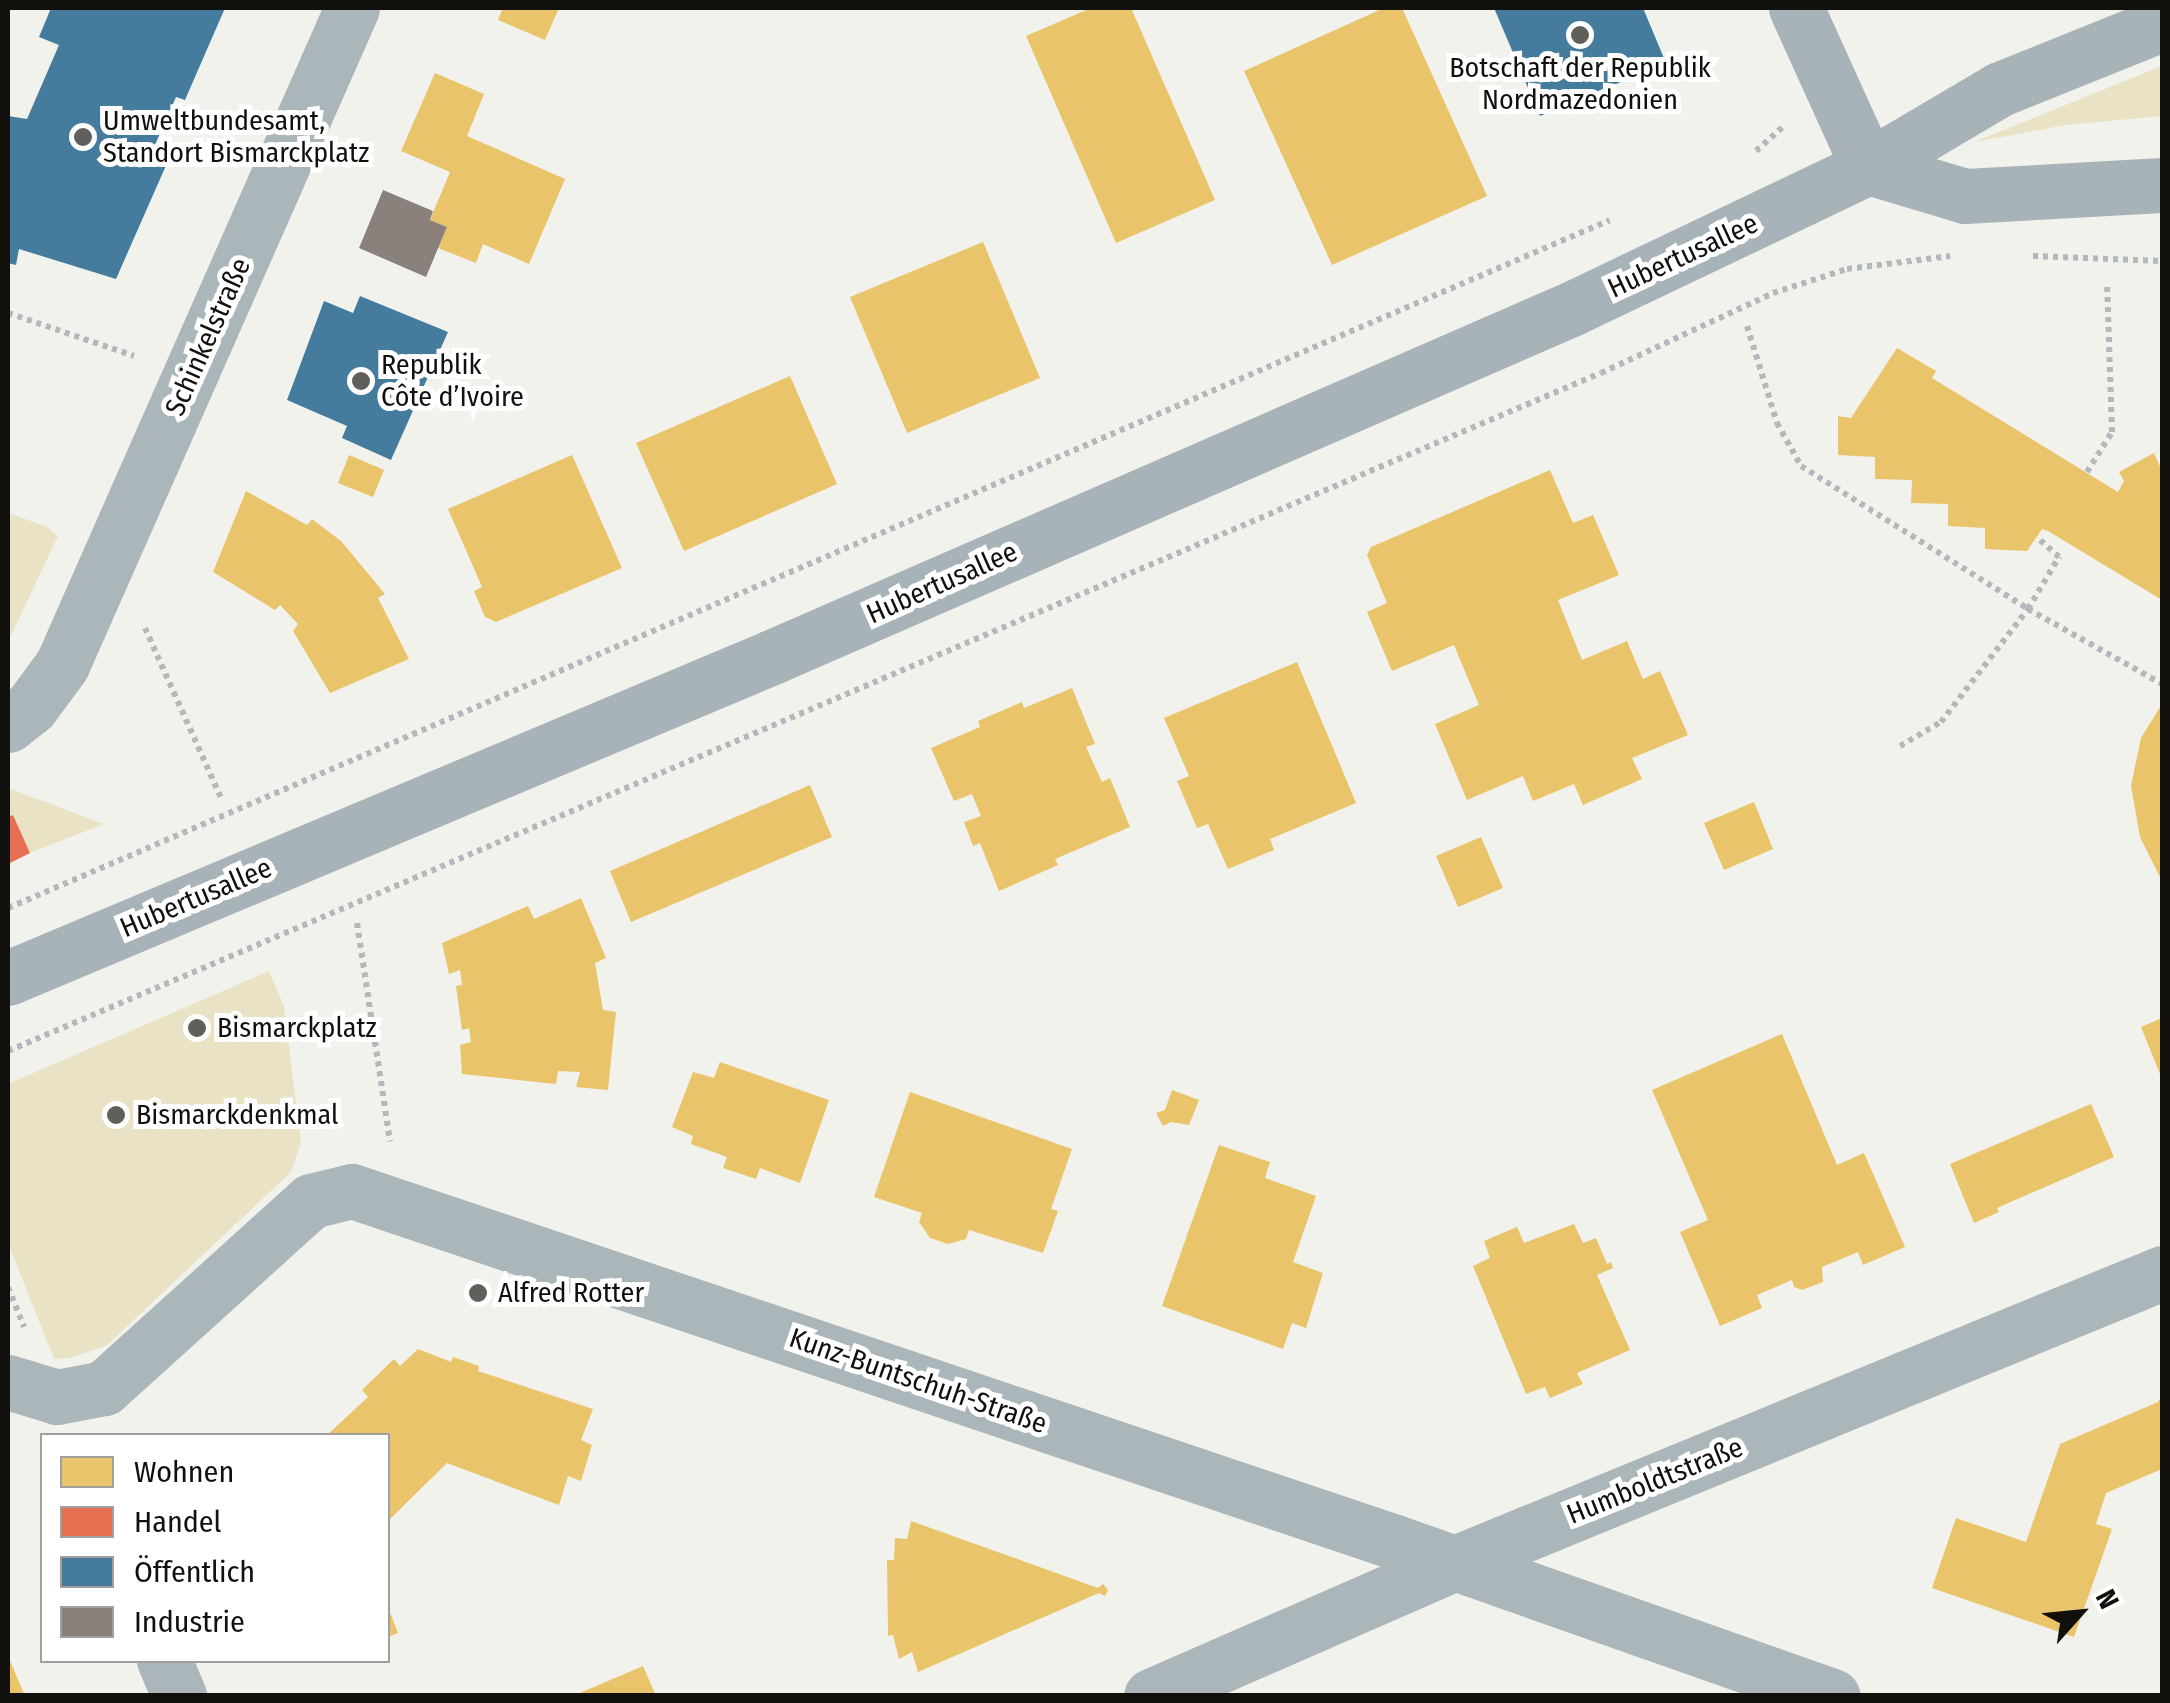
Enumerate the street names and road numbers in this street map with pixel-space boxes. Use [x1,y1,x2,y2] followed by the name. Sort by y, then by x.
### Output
[1603,207,1763,305] street label: Hubertusallee
[158,253,258,421] street label: Schinkelstraße
[861,535,1023,631] street label: Hubertusallee
[115,851,277,945] street label: Hubertusallee
[785,1321,1051,1441] street label: Kunz-Buntschuh-Straße
[1562,1430,1748,1532] street label: Humboldtstraße

